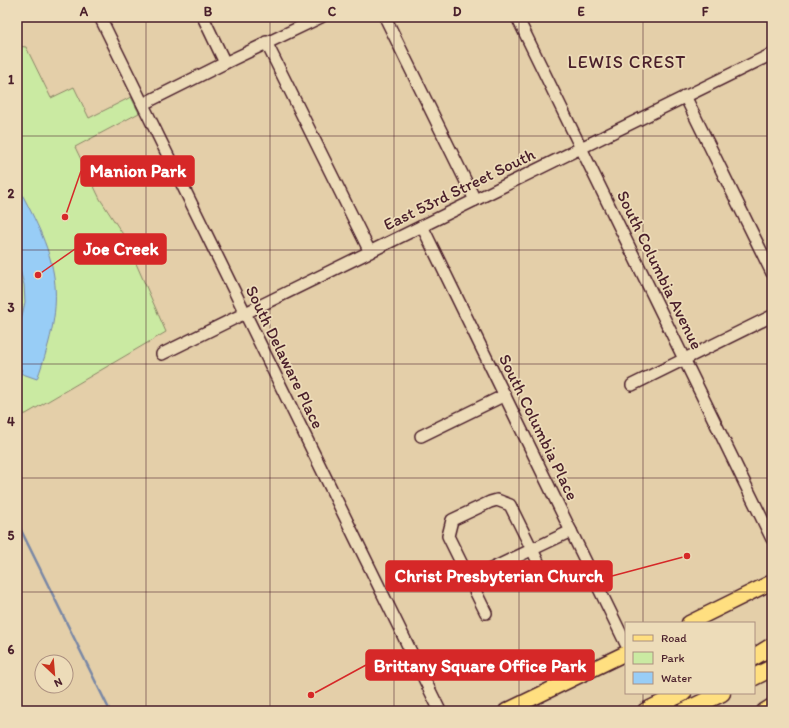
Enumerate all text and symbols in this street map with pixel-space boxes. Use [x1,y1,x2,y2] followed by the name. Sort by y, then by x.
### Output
[79,4,89,19] text: A
[204,4,213,19] text: B
[328,4,337,19] text: C
[453,4,462,19] text: D
[577,4,585,19] text: E
[702,4,709,19] text: F
[568,51,686,73] district label: LEWIS CREST
[8,72,14,87] text: 1
[380,144,538,234] street label: East 53rd Street South
[81,156,194,186] callout: Manion Park
[90,160,187,182] text: Manion Park
[8,186,15,201] text: 2
[613,187,707,353] street label: South Columbia Avenue
[75,234,166,264] callout: Joe Creek
[82,238,160,260] text: Joe Creek
[242,282,328,432] street label: South Delaware Place
[7,300,15,315] text: 3
[495,351,583,503] street label: South Columbia Place
[7,414,15,429] text: 4
[8,528,15,543] text: 5
[386,561,612,591] callout: Christ Presbyterian Church
[395,565,604,587] text: Christ Presbyterian Church
[625,622,755,694] legend
[661,631,687,645] text: Road
[8,642,15,657] text: 6
[366,650,594,680] callout: Brittany Square Office Park
[661,651,685,665] text: Park
[34,654,74,694] north arrow
[374,655,587,677] text: Brittany Square Office Park
[661,671,692,685] text: Water
[52,675,64,690] text: N

